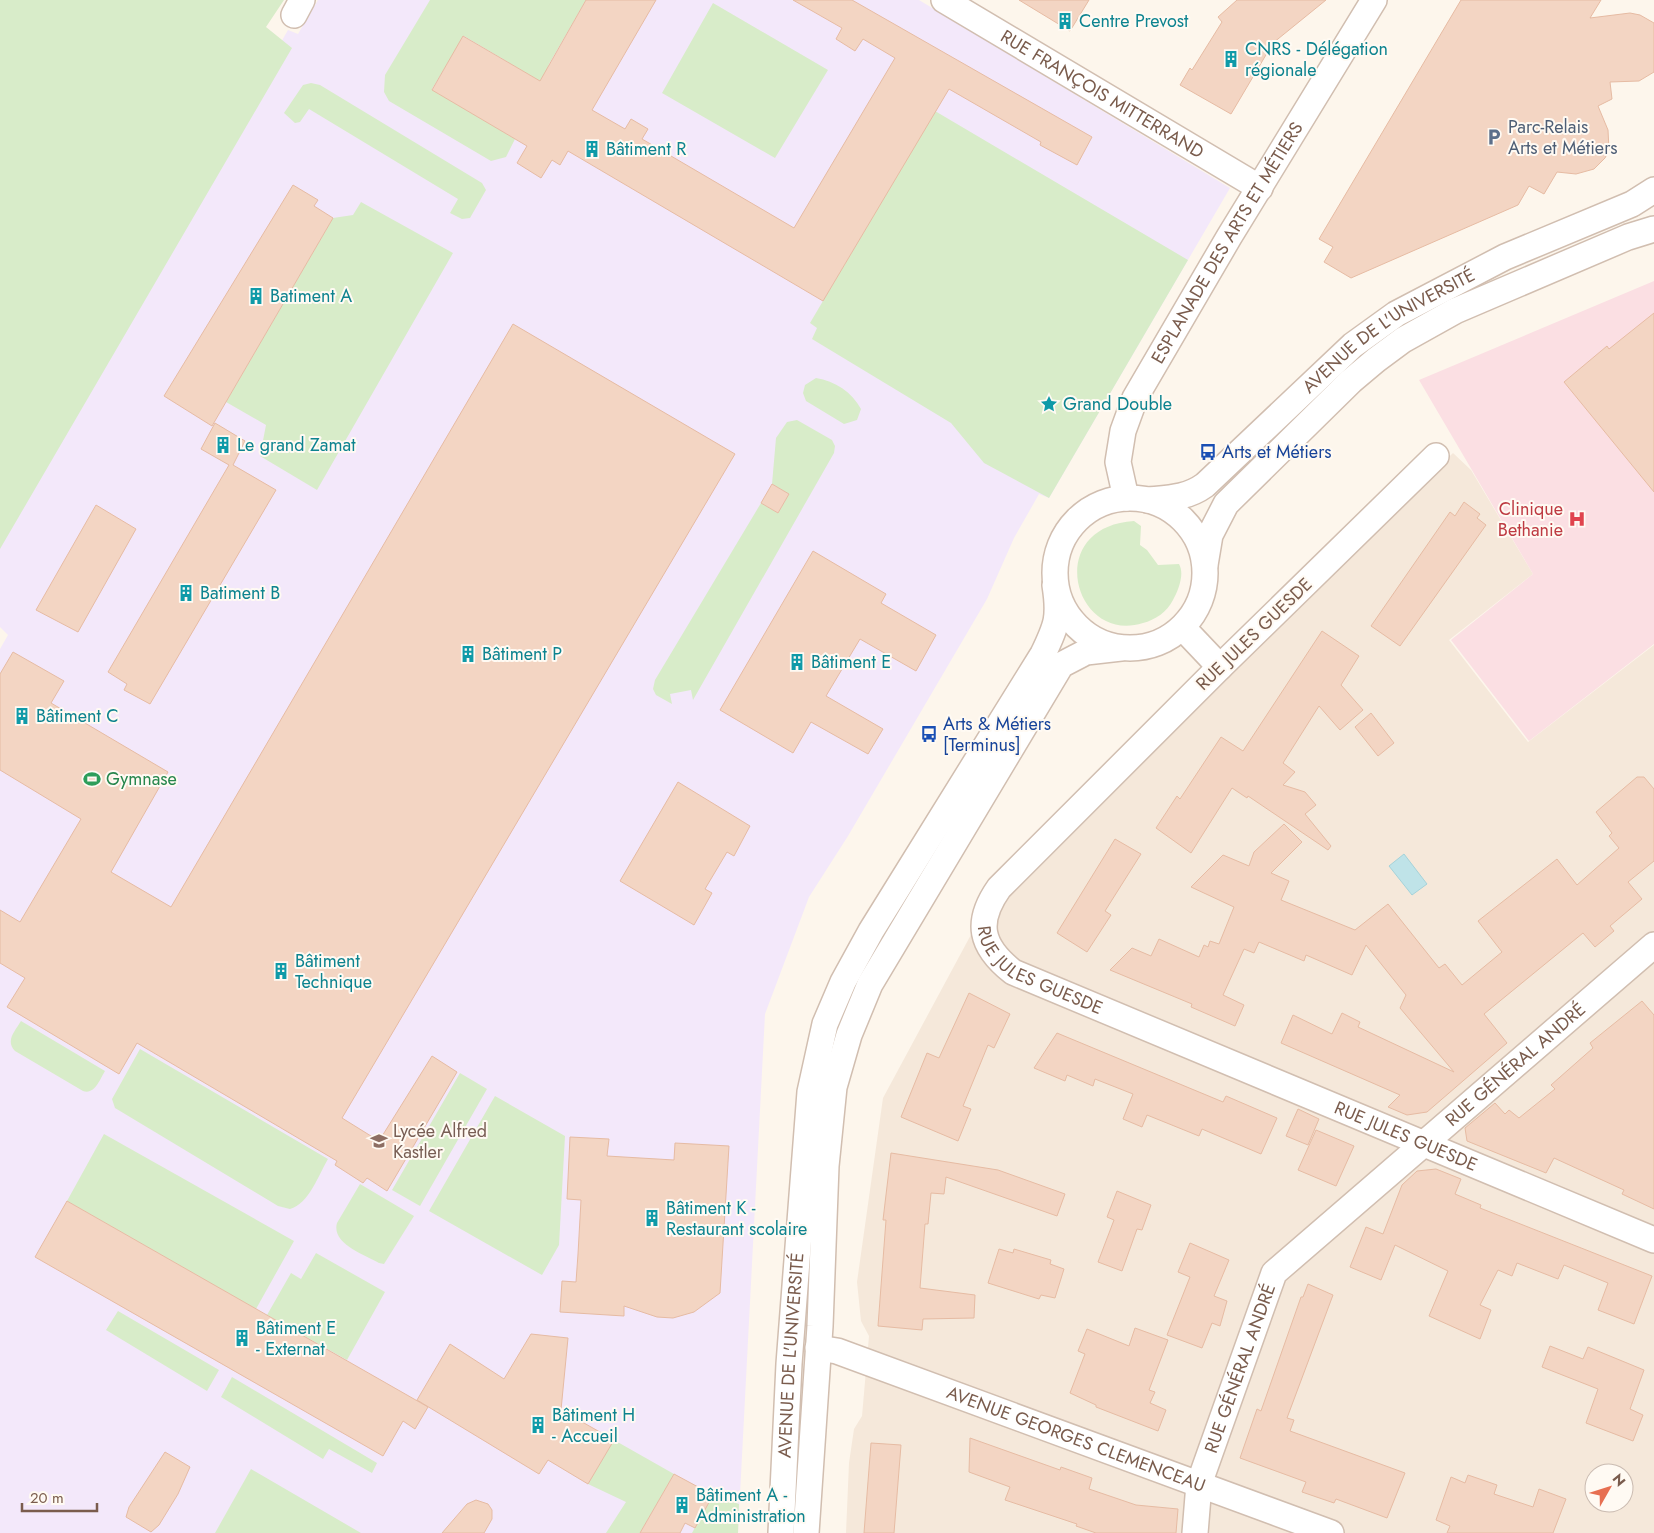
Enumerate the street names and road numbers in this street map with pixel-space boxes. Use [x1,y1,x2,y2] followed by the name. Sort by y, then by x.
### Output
[996,23,1209,165] street label: RUE FRANÇOIS MITTERRAND
[1145,117,1310,368] street label: ESPLANADE DES ARTS ET MÉTIERS
[1297,262,1479,399] street label: AVENUE DE L'UNIVERSITÉ
[1190,572,1318,696] street label: RUE JULES GUESDE
[971,924,1107,1021] street label: RUE JULES GUESDE
[1440,997,1591,1133] street label: RUE GÉNÉRAL ANDRÉ
[1330,1095,1481,1178] street label: RUE JULES GUESDE
[772,1252,811,1459] street label: AVENUE DE L'UNIVERSITÉ
[1198,1280,1282,1456] street label: RUE GÉNÉRAL ANDRÉ
[943,1380,1209,1499] street label: AVENUE GEORGES CLEMENCEAU

